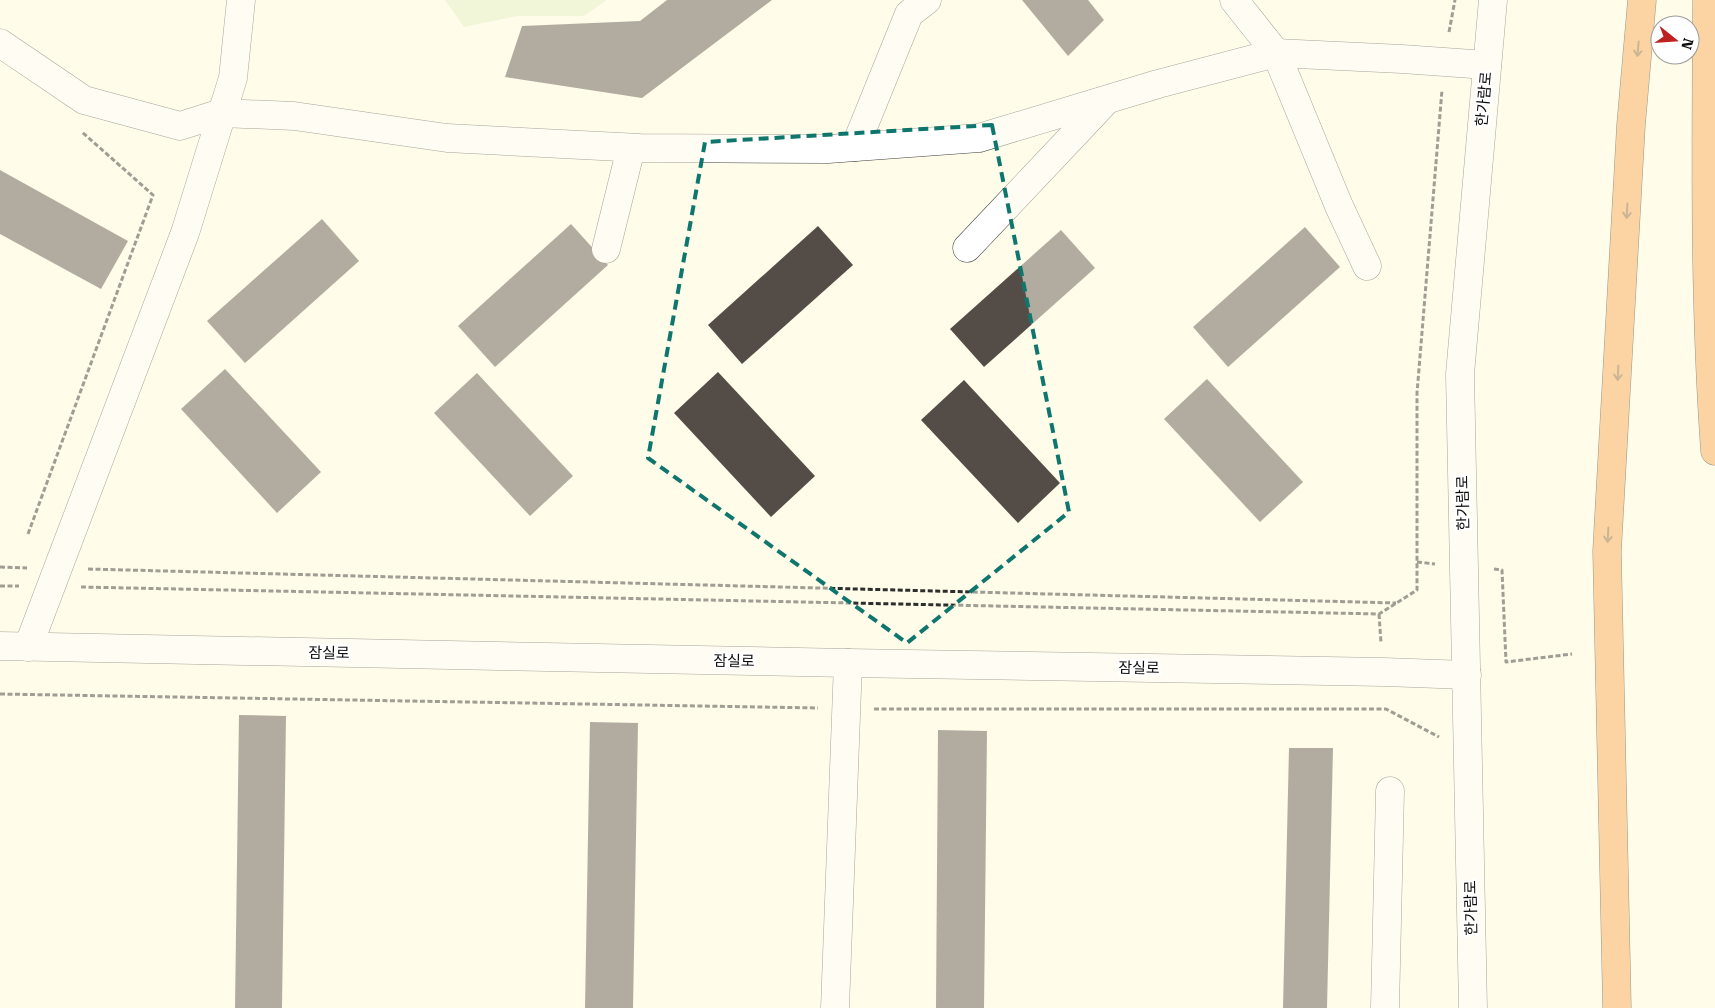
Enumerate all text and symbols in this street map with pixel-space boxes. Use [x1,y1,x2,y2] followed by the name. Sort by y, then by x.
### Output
[1650,15,1700,65] north arrow
[1678,36,1697,52] text: N
[1633,40,1642,56] one-way arrow
[1473,71,1495,127] street label: 한가람로
[1622,202,1631,218] one-way arrow
[1613,364,1623,381] one-way arrow
[1454,475,1472,531] street label: 한가람로
[1604,527,1613,543] one-way arrow
[308,644,350,662] street label: 잠실로
[713,652,755,670] street label: 잠실로
[1118,659,1160,677] street label: 잠실로
[1462,880,1480,936] street label: 한가람로

